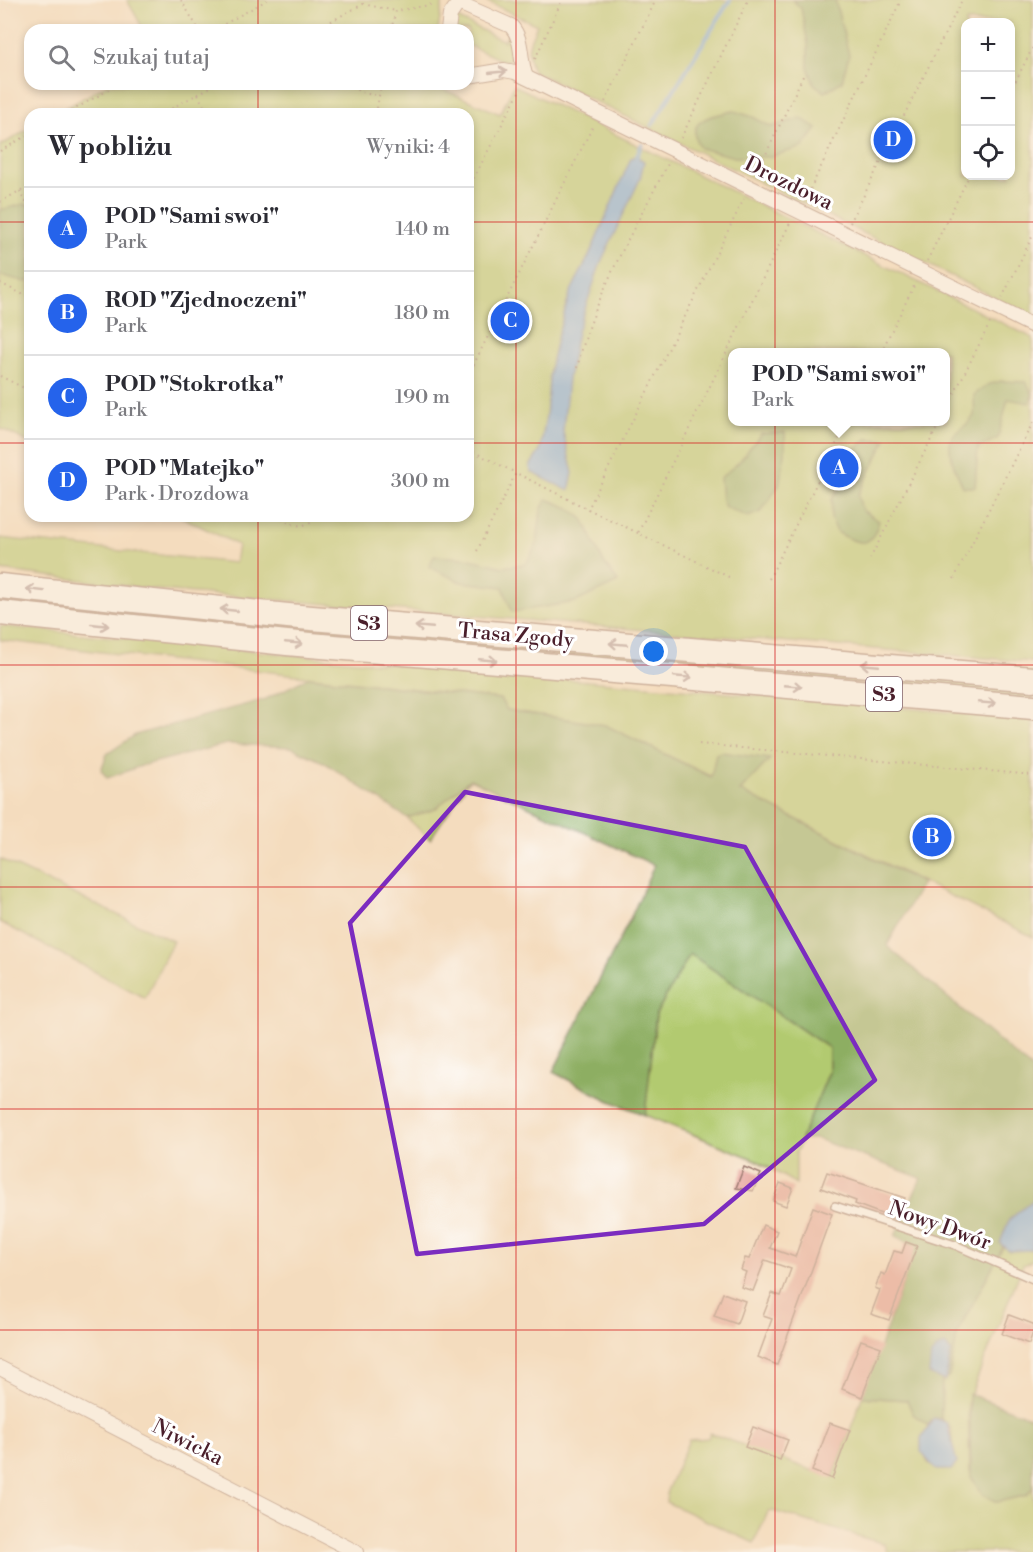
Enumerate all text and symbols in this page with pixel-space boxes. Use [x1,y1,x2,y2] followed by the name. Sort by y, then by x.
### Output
[961,18,1015,180] map controls
[961,18,1015,72] button: +
[24,24,474,90] search box
[45,41,78,74] icon: search
[93,44,210,71] text: Szukaj tutaj
[487,66,507,77] one-way arrow
[961,72,1015,126] button: −
[874,118,912,162] pin: D
[961,126,1015,180] button: locate
[48,131,172,163] text: W pobliżu
[366,135,450,160] text: Wyniki: 4
[740,151,838,217] street label: Drozdowa
[105,203,279,230] text: POD "Sami swoi"
[60,217,75,242] text: A
[395,217,450,242] text: 140 m
[105,230,147,255] text: Park
[105,287,307,314] text: ROD "Zjednoczeni"
[490,298,530,344] pin: C
[60,301,75,326] text: B
[395,301,450,326] text: 180 m
[105,314,147,339] text: Park
[728,348,950,426] popup
[752,361,926,388] text: POD "Sami swoi"
[105,371,284,398] text: POD "Stokrotka"
[60,385,75,410] text: C
[395,385,450,410] text: 190 m
[752,388,794,413] text: Park
[105,398,147,423] text: Park
[820,446,858,490] pin: A
[105,455,264,482] text: POD "Matejko"
[60,469,75,494] text: D
[391,469,450,494] text: 300 m
[105,482,249,507] text: Park · Drozdowa
[26,584,46,595] one-way arrow
[220,604,240,615] one-way arrow
[351,606,387,640] road number: S3
[457,618,576,654] street label: Trasa Zgody
[89,619,109,630] one-way arrow
[414,621,434,632] one-way arrow
[639,637,668,666] your location
[283,638,303,649] one-way arrow
[608,638,628,649] one-way arrow
[478,655,498,666] one-way arrow
[861,660,881,671] one-way arrow
[672,672,692,683] one-way arrow
[866,677,902,711] road number: S3
[782,681,802,692] one-way arrow
[977,698,997,709] one-way arrow
[912,814,952,860] pin: B
[885,1195,994,1256] street label: Nowy Dwór
[147,1414,228,1472] street label: Niwicka

